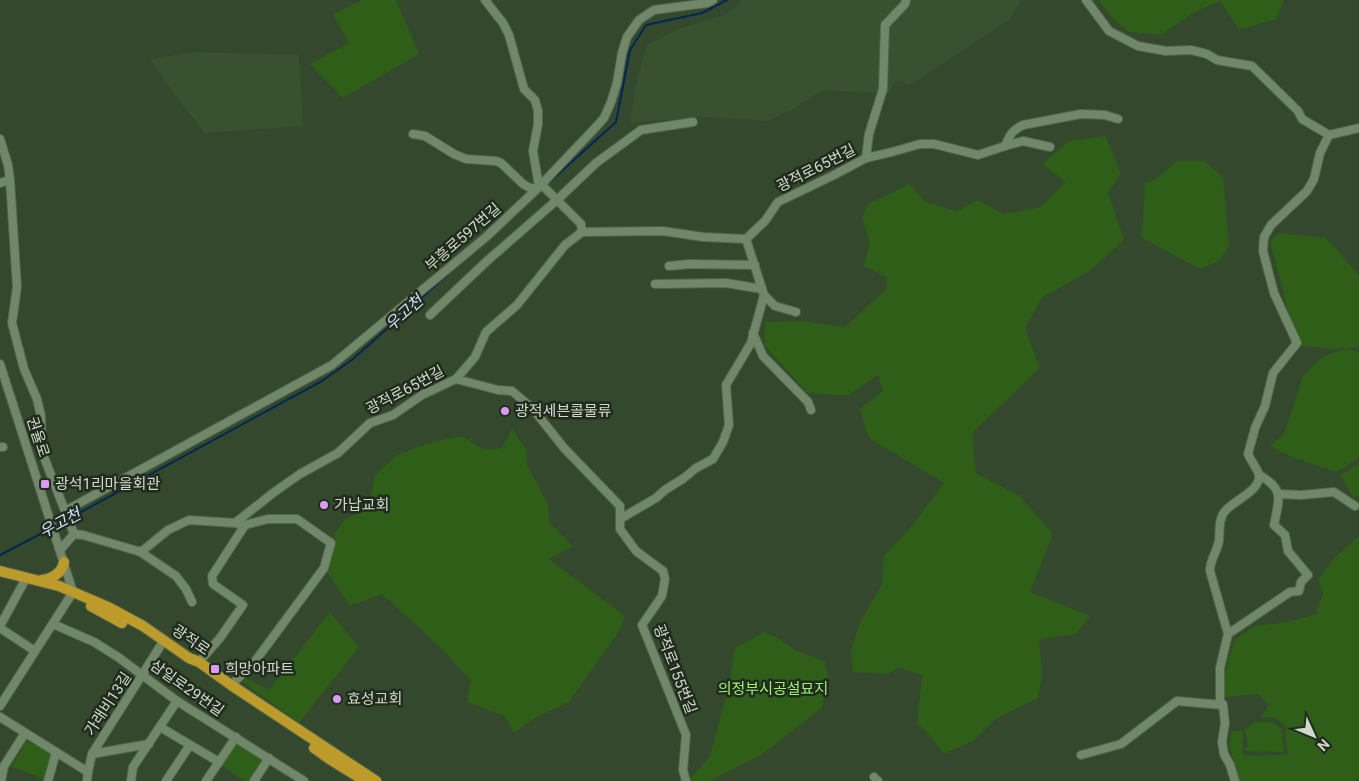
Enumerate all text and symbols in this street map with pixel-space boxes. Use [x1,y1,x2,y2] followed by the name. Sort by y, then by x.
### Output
[774,140,858,196] street label: 광적로65번길
[422,199,504,275] street label: 부흥로597번길
[381,290,428,335] water label: 우고천
[363,362,447,418] street label: 광적로65번길
[515,402,612,420] place label: 광적세븐콜물류
[499,405,511,417] marker: 광적세븐콜물류
[23,415,53,459] street label: 권율로
[55,475,160,493] place label: 광석1리마을회관
[39,478,51,490] marker: 광석1리마을회관
[334,496,389,514] place label: 가납교회
[318,499,330,511] marker: 가납교회
[36,503,86,542] water label: 우고천
[169,621,213,659] street label: 광적로
[650,622,700,716] street label: 광적로155번길
[147,656,227,720] street label: 삼일로29번길
[225,660,294,678] place label: 희망아파트
[209,663,221,675] marker: 희망아파트
[81,669,135,739] street label: 가래비13길
[718,680,828,698] park label: 의정부시공설묘지
[347,690,402,708] place label: 효성교회
[331,693,343,705] marker: 효성교회
[1289,711,1339,761] north arrow
[1314,736,1333,754] text: N

